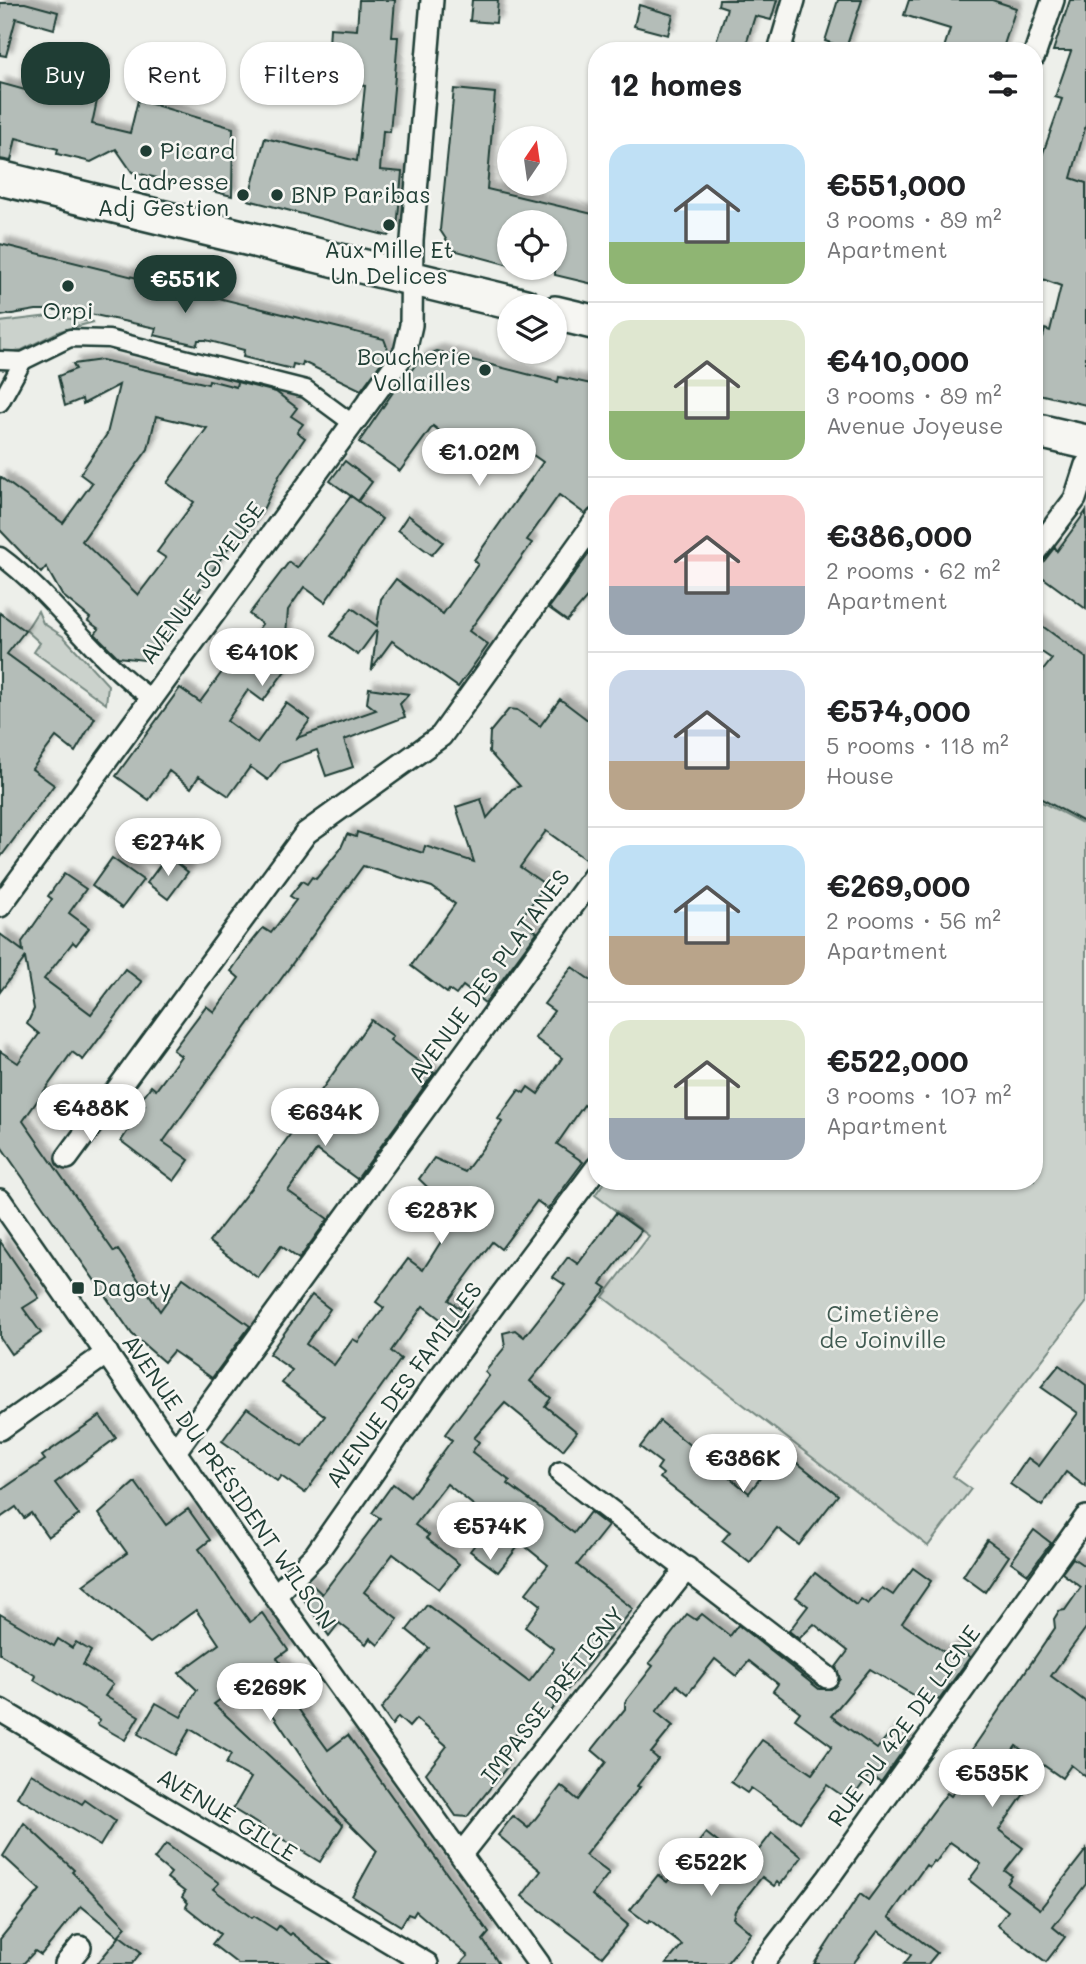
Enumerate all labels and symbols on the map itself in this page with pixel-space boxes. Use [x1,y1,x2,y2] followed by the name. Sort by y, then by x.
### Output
[497,126,567,196] north arrow
[160,135,235,165] place label: Picard
[138,143,154,159] marker: Picard
[97,166,229,222] place label: L'adresse Adj Gestion
[291,179,431,209] place label: BNP Paribas
[235,187,251,203] marker: L'adresse Adj Gestion
[269,187,285,203] marker: BNP Paribas
[381,217,397,233] marker: Aux Mille Et Un Delices
[324,234,454,290] place label: Aux Mille Et Un Delices
[136,256,234,315] pin: €551K
[60,278,76,294] marker: Orpi
[43,295,94,325] place label: Orpi
[357,341,471,397] place label: Boucherie Vollailles
[477,362,493,378] marker: Boucherie Vollailles
[422,428,536,488] pin: €1.02M
[132,495,270,670] street label: AVENUE JOYEUSE
[213,628,311,688] pin: €410K
[119,818,217,878] pin: €274K
[401,863,576,1088] street label: AVENUE DES PLATANES
[42,1084,140,1144] pin: €488K
[276,1088,374,1148] pin: €634K
[392,1186,490,1246] pin: €287K
[92,1272,171,1302] place label: Dagoty
[318,1275,488,1493] street label: AVENUE DES FAMILLES
[70,1280,86,1296] marker: Dagoty
[819,1298,947,1354] park label: Cimetière de Joinville
[116,1328,343,1635] street label: AVENUE DU PRÉSIDENT WILSON
[694,1434,792,1494] pin: €386K
[441,1502,539,1562] pin: €574K
[474,1600,631,1789] street label: IMPASSE BRÉTIGNY
[820,1619,986,1832] street label: RUE DU 42E DE LIGNE
[221,1664,319,1723] pin: €269K
[943,1750,1041,1809] pin: €535K
[152,1761,303,1868] street label: AVENUE GILLE
[662,1839,760,1898] pin: €522K

